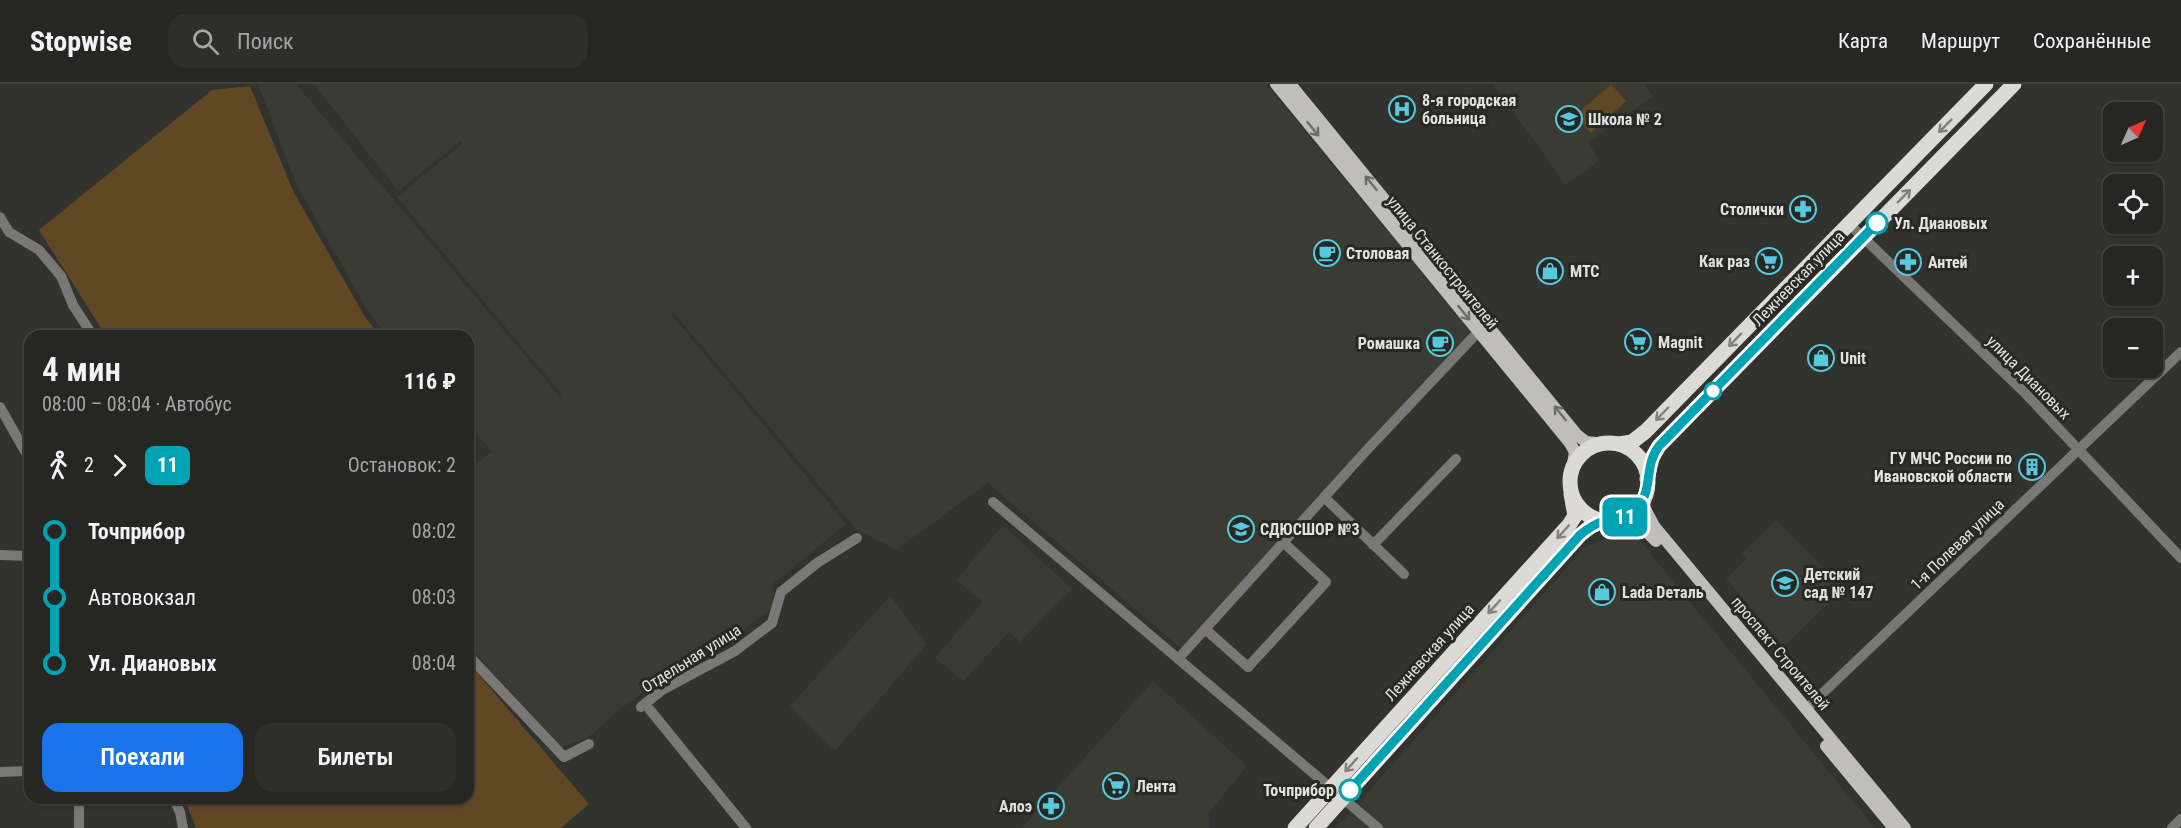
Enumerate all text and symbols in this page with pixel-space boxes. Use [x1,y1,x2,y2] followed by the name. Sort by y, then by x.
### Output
[168,14,588,68] search box
[30,25,132,58] text: Stopwise
[189,25,222,58] icon: search
[237,29,294,54] text: Поиск
[1838,29,1888,53] text: Карта
[1921,29,2000,53] text: Маршрут
[2033,29,2151,53] text: Сохранённые
[1422,91,1516,128] place label: 8-я городская больница
[1387,94,1417,124] hospital icon: 8-я городская больница
[2103,102,2163,162] north arrow
[2103,102,2163,378] map controls
[1554,104,1584,134] school or university icon: Школа № 2
[1588,110,1662,129] place label: Школа № 2
[1938,118,1952,133] one-way arrow
[1306,121,1320,136] one-way arrow
[2103,174,2163,234] button: locate
[1365,175,1378,191] one-way arrow
[1896,188,1911,203] one-way arrow
[1383,192,1502,333] street label: улица Станкостроителей
[1788,194,1818,224] pharmacy icon: Столички
[1720,200,1784,219] place label: Столички
[1866,212,1888,234] marker: Ул. Диановых
[1894,214,1988,233] place label: Ул. Диановых
[1748,227,1848,330] street label: Лежневская улица
[1312,238,1342,268] cafe icon: Столовая
[1346,244,1409,263] place label: Столовая
[1754,246,1784,276] supermarket icon: Как раз
[2103,246,2163,306] button: +
[1893,247,1923,277] pharmacy icon: Антей
[1699,252,1750,271] place label: Как раз
[1928,253,1968,272] place label: Антей
[1535,256,1565,286] shop icon: МТС
[1570,262,1599,281] place label: МТС
[1457,305,1470,321] one-way arrow
[2103,318,2163,378] button: −
[1623,327,1653,357] supermarket icon: Magnit
[1425,328,1455,358] cafe icon: Ромашка
[1983,331,2075,423] street label: улица Диановых
[1729,332,1743,347] one-way arrow
[1658,333,1703,352] place label: Magnit
[1358,334,1420,353] place label: Ромашка
[1806,343,1836,373] shop icon: Unit
[1840,349,1866,368] place label: Unit
[42,350,121,389] text: 4 мин
[404,369,456,394] text: 116 ₽
[1704,382,1722,400] unlabelled marker
[42,392,232,416] text: 08:00 – 08:04 · Автобус
[1553,406,1567,421] one-way arrow
[1655,407,1670,422] one-way arrow
[42,449,75,482] icon: walk
[103,449,136,482] icon: forward
[1874,449,2012,486] place label: ГУ МЧС России по Ивановской области
[2017,452,2047,482] building icon: ГУ МЧС России по Ивановской области
[84,453,94,477] text: 2
[157,453,178,477] text: 11
[348,453,456,477] text: Остановок: 2
[1907,495,2008,594] street label: 1-я Полевая улица
[1598,498,1652,536] line badge: 11
[1614,505,1636,529] text: 11
[1226,514,1256,544] school or university icon: СДЮСШОР №3
[88,519,185,544] text: Точприбор
[412,519,456,543] text: 08:02
[1260,520,1360,539] place label: СДЮСШОР №3
[1556,525,1570,540] one-way arrow
[1804,565,1874,602] place label: Детский сад № 147
[1770,568,1800,598] school or university icon: Детский сад № 147
[1587,577,1617,607] shop icon: Lada Dеталь
[1622,583,1704,602] place label: Lada Dеталь
[88,585,196,610] text: Автовокзал
[412,585,456,609] text: 08:03
[1727,593,1834,714] street label: проспект Строителей
[1488,599,1502,614] one-way arrow
[1381,600,1478,705] street label: Лежневская улица
[638,620,744,697] street label: Отдельная улица
[88,651,217,676] text: Ул. Диановых
[412,651,456,675] text: 08:04
[42,723,243,792] button: Поехали
[255,723,456,792] button: Билеты
[1344,757,1358,772] one-way arrow
[1101,771,1131,801] supermarket icon: Лента
[1136,777,1177,796] place label: Лента
[1339,779,1361,801] marker: Точприбор
[1263,781,1334,800] place label: Точприбор
[1036,791,1066,821] pharmacy icon: Алоэ
[999,797,1032,816] place label: Алоэ

